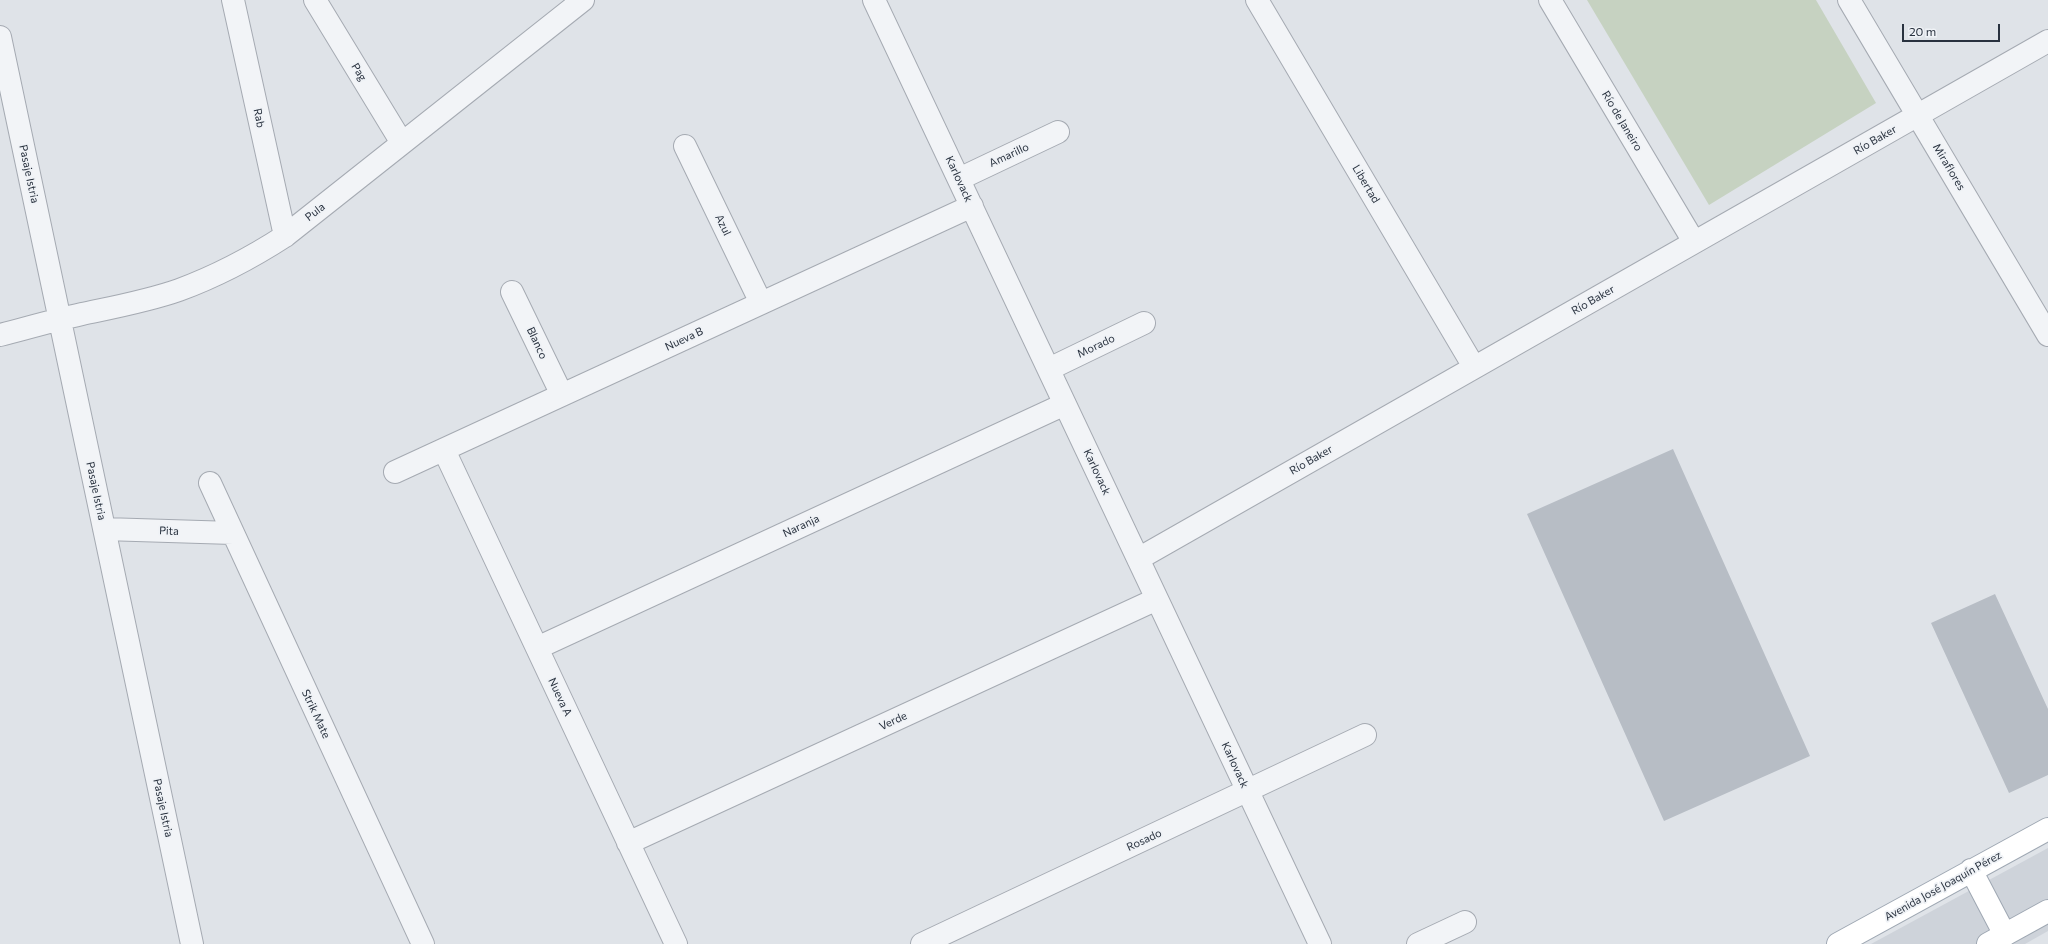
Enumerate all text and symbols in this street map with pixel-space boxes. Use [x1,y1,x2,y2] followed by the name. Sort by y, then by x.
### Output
[1904,16,2002,42] scale bar
[1909,24,1936,38] text: 20 m
[349,61,369,83] street label: Pag
[1599,89,1645,153] street label: Río de Janeiro
[251,107,267,129] street label: Rab
[1851,122,1899,158] street label: Río Baker
[987,140,1031,170] street label: Amarillo
[1930,141,1968,193] street label: Miraflores
[16,143,42,205] street label: Pasaje Istria
[943,154,975,204] street label: Karlovack
[1349,162,1383,206] street label: Libertad
[302,200,328,224] street label: Pula
[712,212,734,238] street label: Azul
[1569,282,1617,318] street label: Río Baker
[663,324,705,354] street label: Nueva B
[524,325,550,361] street label: Blanco
[1075,331,1117,361] street label: Morado
[1287,442,1335,478] street label: Río Baker
[1081,447,1113,497] street label: Karlovack
[83,460,109,522] street label: Pasaje Istria
[781,512,821,540] street label: Naranja
[159,524,179,538] street label: Pita
[545,676,575,718] street label: Nueva A
[299,687,333,741] street label: Strik Mate
[877,709,909,733] street label: Verde
[1219,740,1251,790] street label: Karlovack
[150,777,176,839] street label: Pasaje Istria
[1124,826,1164,854] street label: Rosado
[1882,848,2004,924] street label: Avenida José Joaquín Pérez

